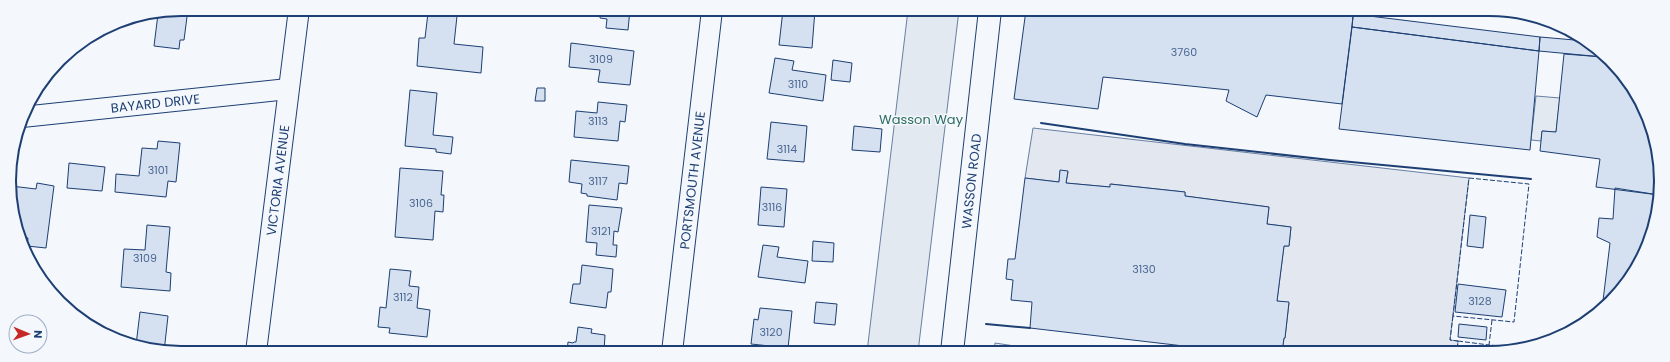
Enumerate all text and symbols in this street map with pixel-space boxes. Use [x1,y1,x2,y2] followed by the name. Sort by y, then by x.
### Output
[1171,44,1197,60] house number: 3760
[589,51,613,67] house number: 3109
[788,76,808,92] house number: 3110
[110,89,201,117] street label: BAYARD DRIVE
[675,110,710,250] street label: PORTSMOUTH AVENUE
[879,110,964,129] park label: Wasson Way
[588,113,608,129] house number: 3113
[261,124,294,237] street label: VICTORIA AVENUE
[956,132,986,230] street label: WASSON ROAD
[777,141,797,157] house number: 3114
[148,162,168,178] house number: 3101
[588,173,608,189] house number: 3117
[409,195,433,211] house number: 3106
[762,199,782,215] house number: 3116
[591,223,611,239] house number: 3121
[133,250,157,266] house number: 3109
[1132,261,1156,277] house number: 3130
[393,289,413,305] house number: 3112
[1468,293,1492,309] house number: 3128
[8,314,48,354] north arrow
[759,324,783,340] house number: 3120
[30,330,46,339] text: N

